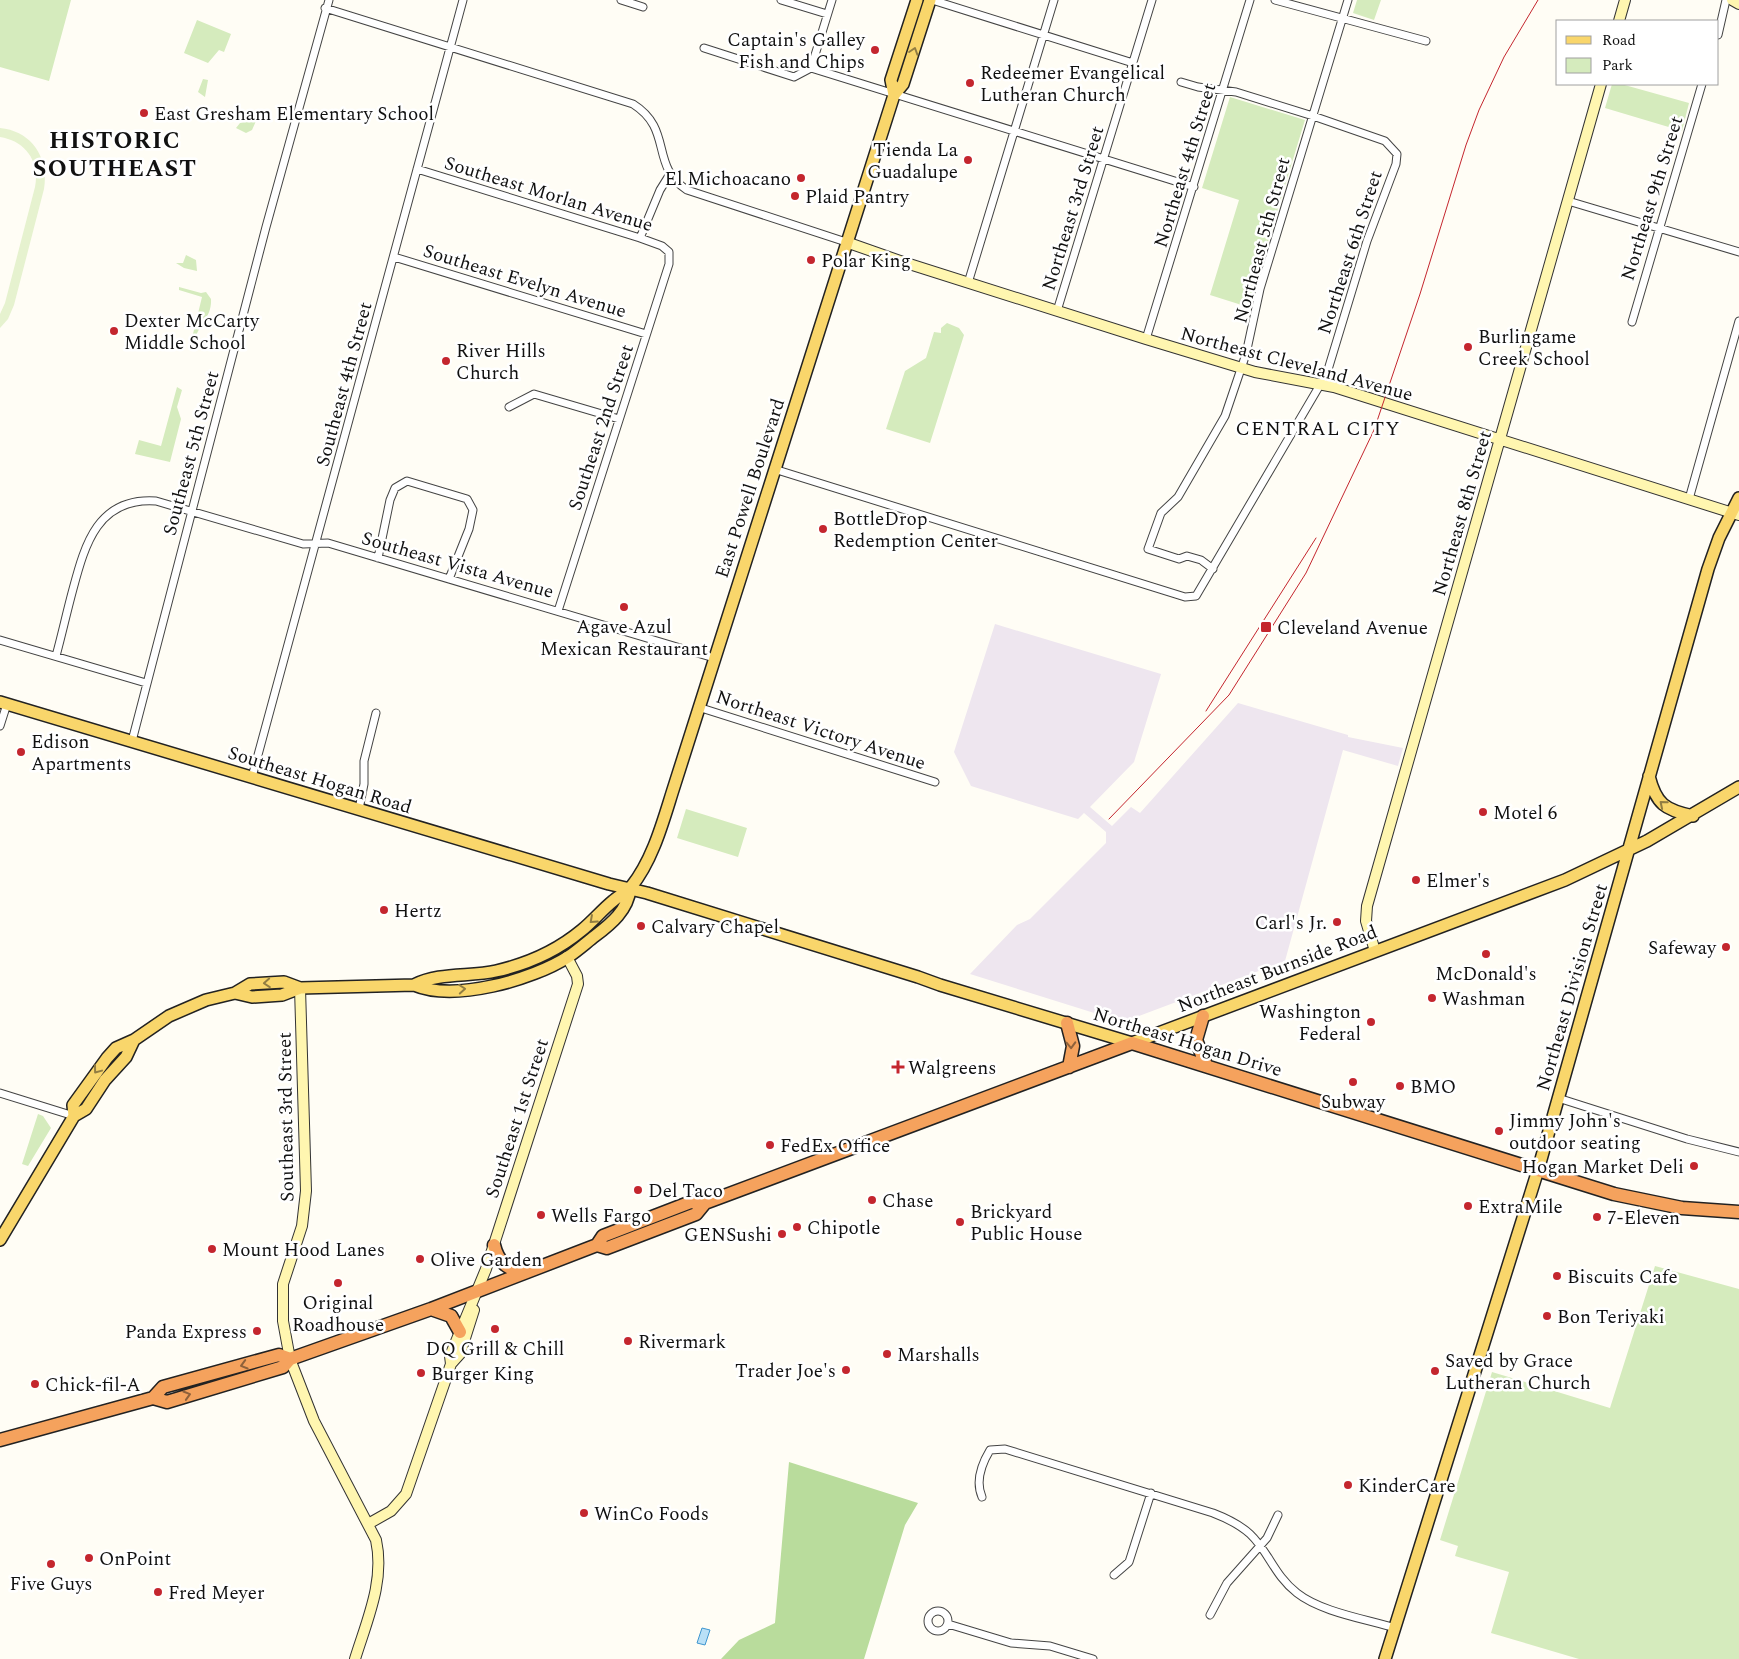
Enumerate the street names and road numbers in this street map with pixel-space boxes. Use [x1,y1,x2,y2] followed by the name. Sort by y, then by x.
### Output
[1147,79,1224,251] street label: Northeast 4th Street
[1614,112,1691,284] street label: Northeast 9th Street
[1035,122,1112,295] street label: Northeast 3rd Street
[441,149,656,240] street label: Southeast Morlan Avenue
[1226,154,1299,327] street label: Northeast 5th Street
[1310,167,1391,338] street label: Northeast 6th Street
[419,237,630,326] street label: Southeast Evelyn Avenue
[309,299,380,470] street label: Southeast 4th Street
[1177,319,1416,409] street label: Northeast Cleveland Avenue
[561,340,642,514] street label: Southeast 2nd Street
[156,368,227,539] street label: Southeast 5th Street
[708,395,793,582] street label: East Powell Boulevard
[1425,427,1500,599] street label: Northeast 8th Street
[358,524,557,607] street label: Southeast Vista Avenue
[712,683,929,778] street label: Northeast Victory Avenue
[224,739,415,822] street label: Southeast Hogan Road
[1529,880,1616,1095] street label: Northeast Division Street
[1173,918,1382,1021] street label: Northeast Burnside Road
[1089,1000,1286,1085] street label: Northeast Hogan Drive
[271,1032,302,1202] street label: Southeast 3rd Street
[478,1035,557,1202] street label: Southeast 1st Street

